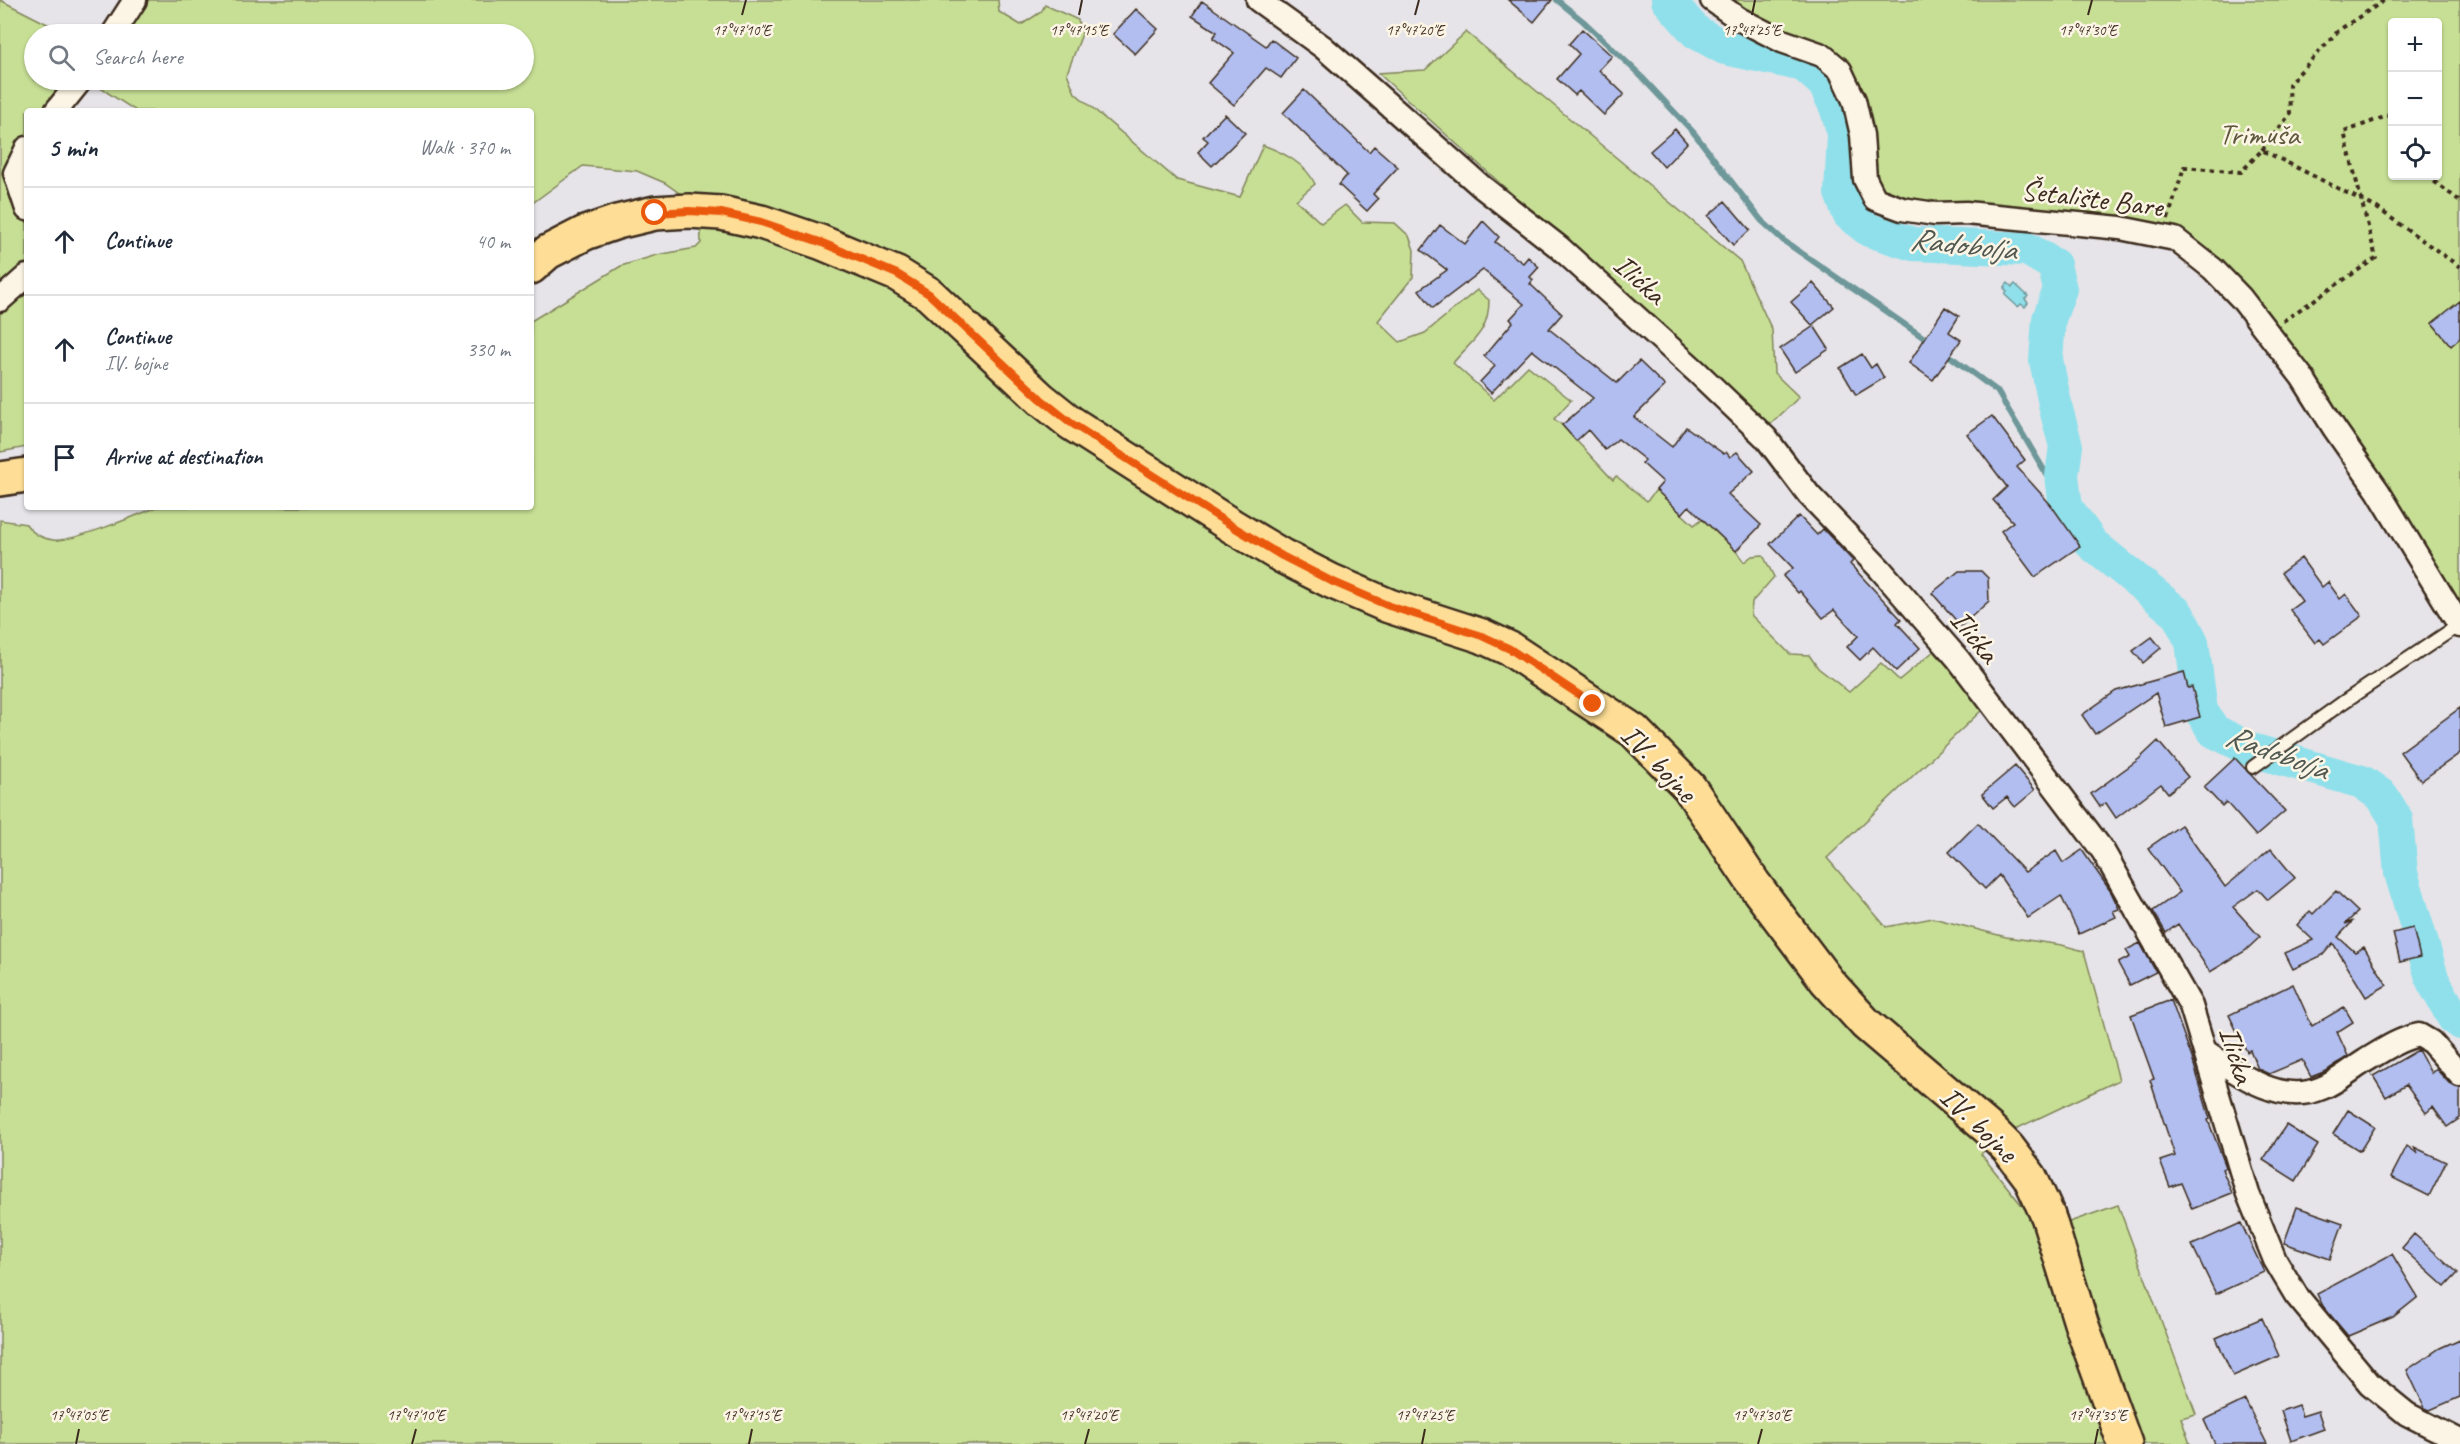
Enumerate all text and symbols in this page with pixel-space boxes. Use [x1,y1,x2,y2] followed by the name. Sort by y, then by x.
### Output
[2388,18,2442,180] map controls
[2388,18,2442,72] button: +
[713,21,773,40] text: 17°47'10"E
[1050,21,1110,40] text: 17°47'15"E
[1386,21,1446,40] text: 17°47'20"E
[1723,21,1783,40] text: 17°47'25"E
[2059,21,2119,40] text: 17°47'30"E
[24,24,534,90] search box
[45,41,78,74] icon: search
[93,43,183,71] text: Search here
[2388,72,2442,126] button: −
[2219,115,2301,153] park label: Trimuša
[2388,126,2442,180] button: locate
[48,131,97,164] text: 5 min
[420,135,510,160] text: Walk · 370 m
[2019,170,2167,226] street label: Šetalište Bare
[641,199,667,225] route start
[1908,218,2021,270] water label: Radobolja
[48,225,81,258] icon: ahead
[105,227,171,255] text: Continue
[476,229,510,254] text: 40 m
[1606,245,1676,314] street label: Ilićka
[105,323,171,351] text: Continue
[48,333,81,366] icon: ahead
[467,337,510,362] text: 330 m
[105,351,168,376] text: IV. bojne
[48,441,81,474] icon: arrive
[105,443,262,471] text: Arrive at destination
[1942,602,2009,672] street label: Ilićka
[1579,690,1605,716] route end
[2220,715,2337,790] water label: Radobolja
[1613,716,1707,812] street label: IV. bojne
[2210,1022,2264,1090] street label: Ilićka
[1932,1078,2028,1172] street label: IV. bojne
[50,1406,110,1425] text: 17°47'05"E
[387,1406,447,1425] text: 17°47'10"E
[723,1406,783,1425] text: 17°47'15"E
[1060,1406,1120,1425] text: 17°47'20"E
[1396,1406,1456,1425] text: 17°47'25"E
[1733,1406,1793,1425] text: 17°47'30"E
[2069,1406,2129,1425] text: 17°47'35"E

